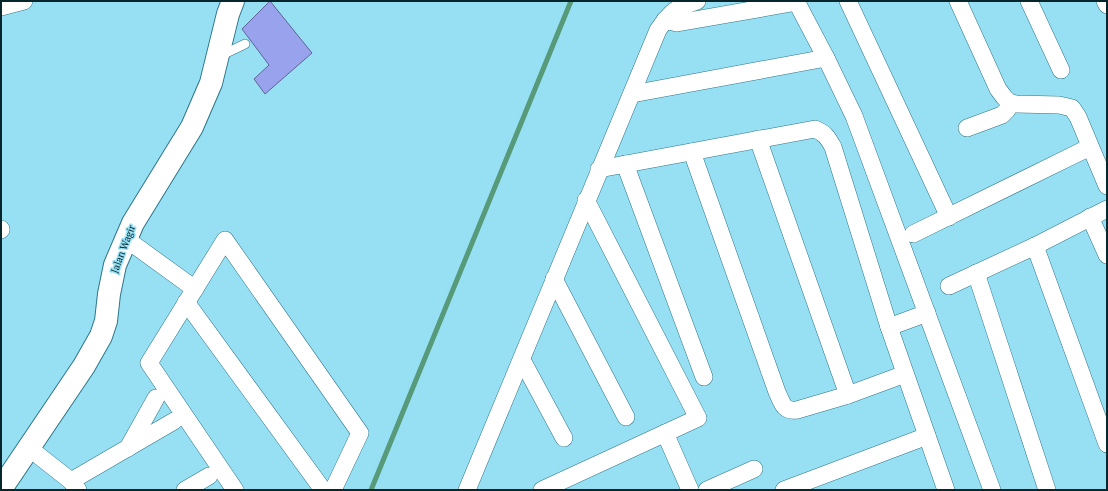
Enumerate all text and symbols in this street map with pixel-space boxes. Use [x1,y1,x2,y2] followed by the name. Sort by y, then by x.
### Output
[108,223,138,275] street label: Jalan Wagir

